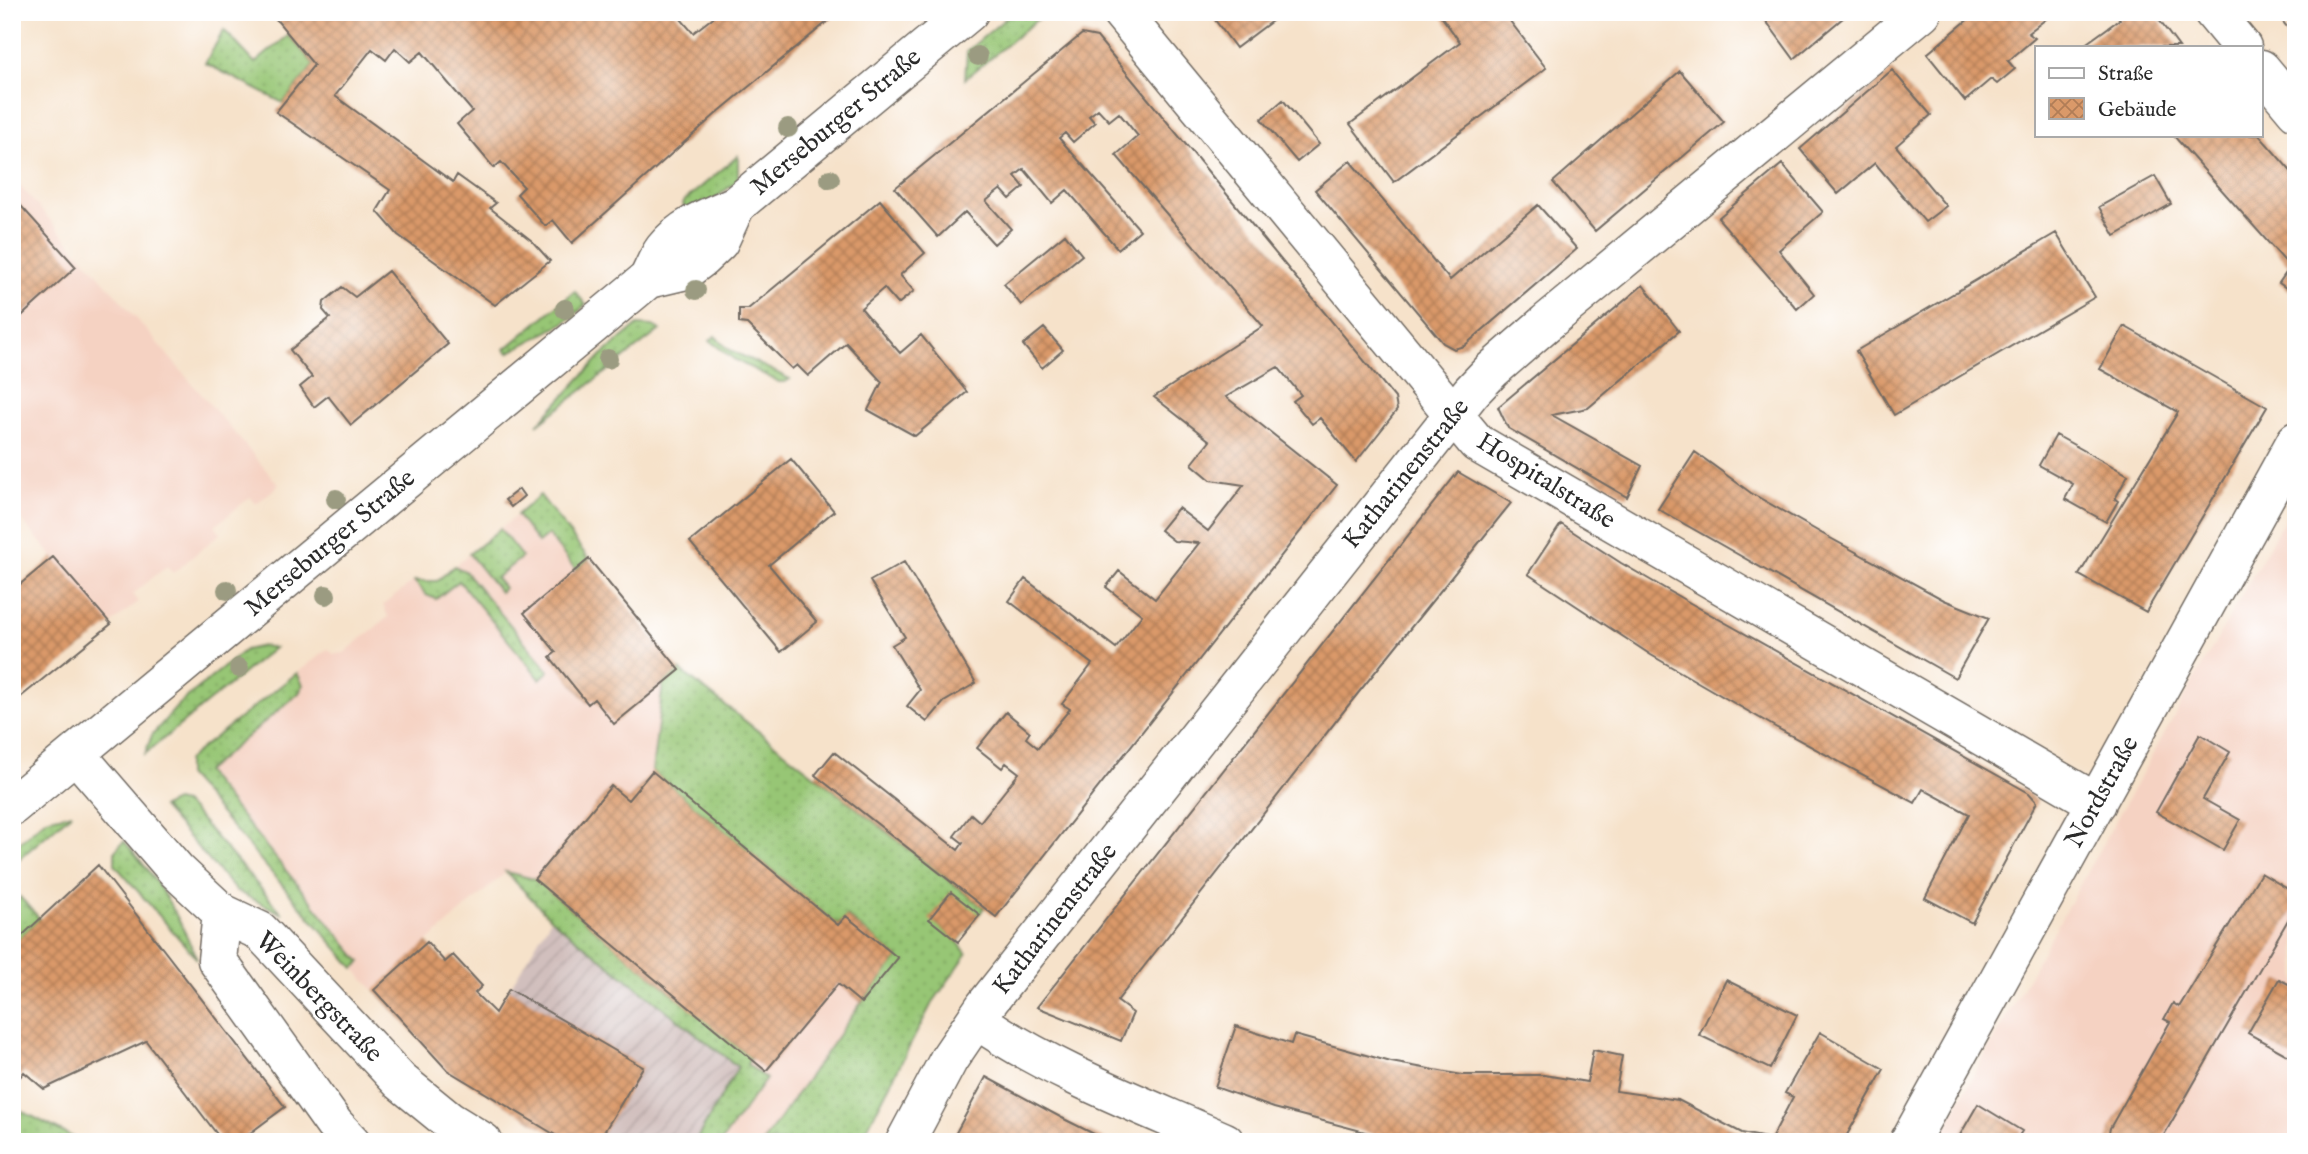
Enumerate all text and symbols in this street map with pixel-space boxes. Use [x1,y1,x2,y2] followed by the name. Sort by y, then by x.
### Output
[744,41,928,203] street label: Merseburger Straße
[2035,46,2262,136] legend
[2098,61,2154,88] text: Straße
[2098,97,2177,124] text: Gebäude
[1335,392,1477,556] street label: Katharinenstraße
[1471,425,1622,537] street label: Hospitalstraße
[238,462,422,624] street label: Merseburger Straße
[2058,730,2146,854] street label: Nordstraße
[985,836,1125,1002] street label: Katharinenstraße
[248,924,390,1070] street label: Weinbergstraße

